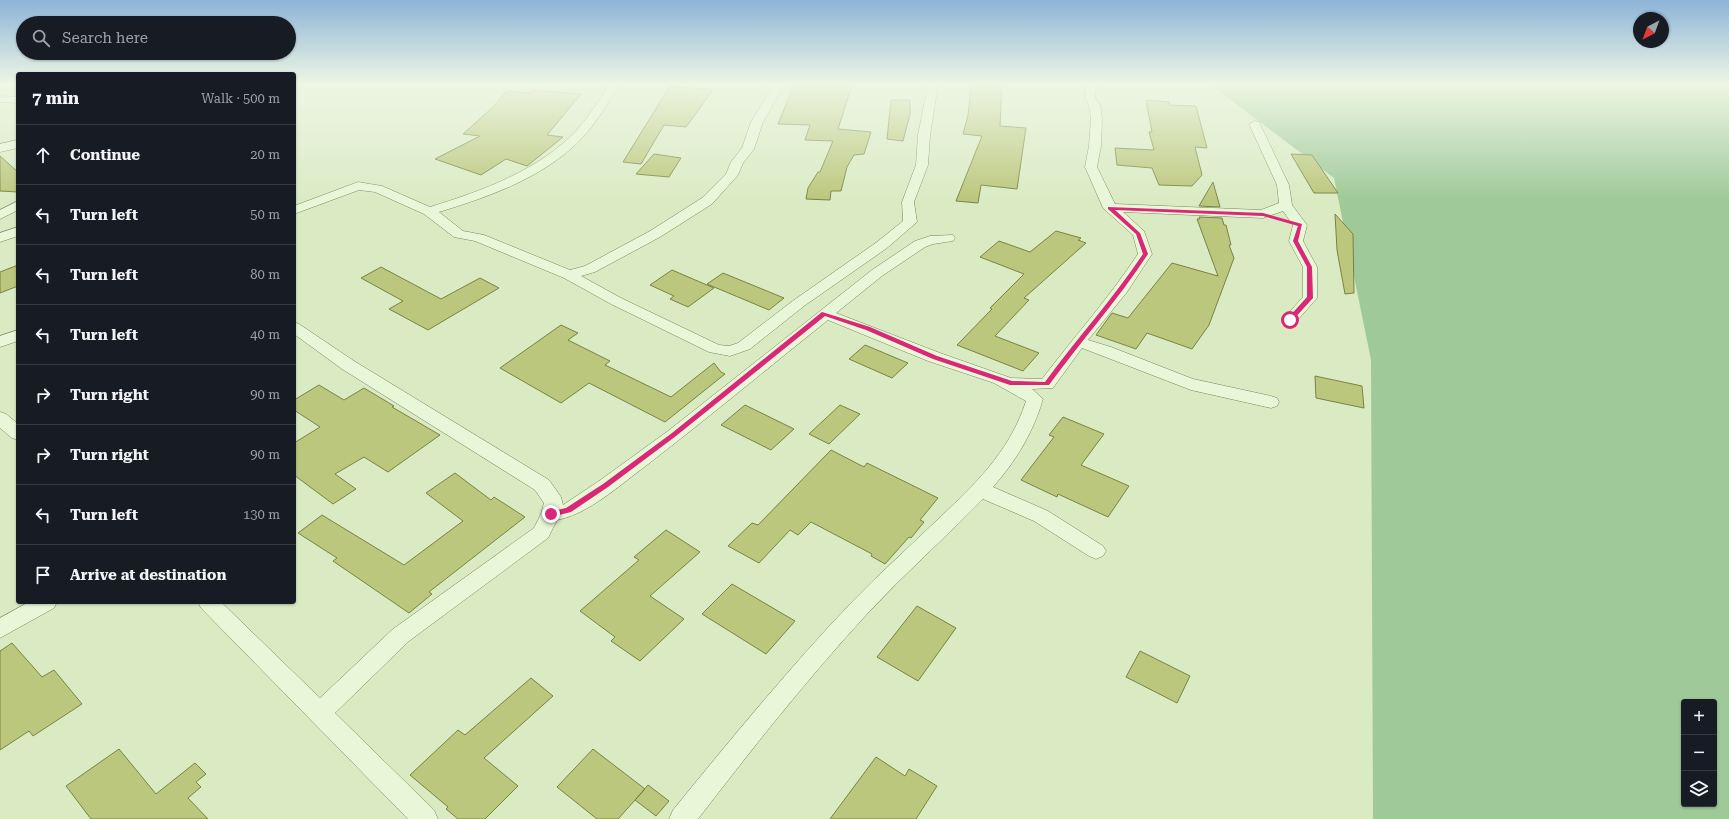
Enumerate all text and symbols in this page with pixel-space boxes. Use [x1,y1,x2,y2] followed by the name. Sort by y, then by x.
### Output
[1633,12,1669,48] north arrow
[16,16,296,60] search box
[30,27,52,49] icon: search
[62,29,148,47] text: Search here
[32,88,79,108] text: 7 min
[201,91,280,106] text: Walk · 500 m
[32,144,54,166] icon: ahead
[70,146,140,164] text: Continue
[250,147,280,162] text: 20 m
[32,204,54,226] icon: left
[70,206,138,224] text: Turn left
[250,207,280,222] text: 50 m
[32,264,54,286] icon: left
[70,266,138,284] text: Turn left
[250,267,280,282] text: 80 m
[1281,311,1299,329] route start
[32,324,54,346] icon: left
[70,326,138,344] text: Turn left
[250,327,280,342] text: 40 m
[32,384,54,406] icon: right
[70,386,149,404] text: Turn right
[250,387,280,402] text: 90 m
[32,444,54,466] icon: right
[70,446,149,464] text: Turn right
[250,447,280,462] text: 90 m
[32,504,54,526] icon: left
[542,505,560,523] route end
[70,506,138,524] text: Turn left
[243,507,280,522] text: 130 m
[32,564,54,586] icon: arrive
[70,566,226,584] text: Arrive at destination
[1681,699,1717,807] map controls
[1681,699,1717,735] button: +
[1681,735,1717,771] button: −
[1681,771,1717,807] button: layers

